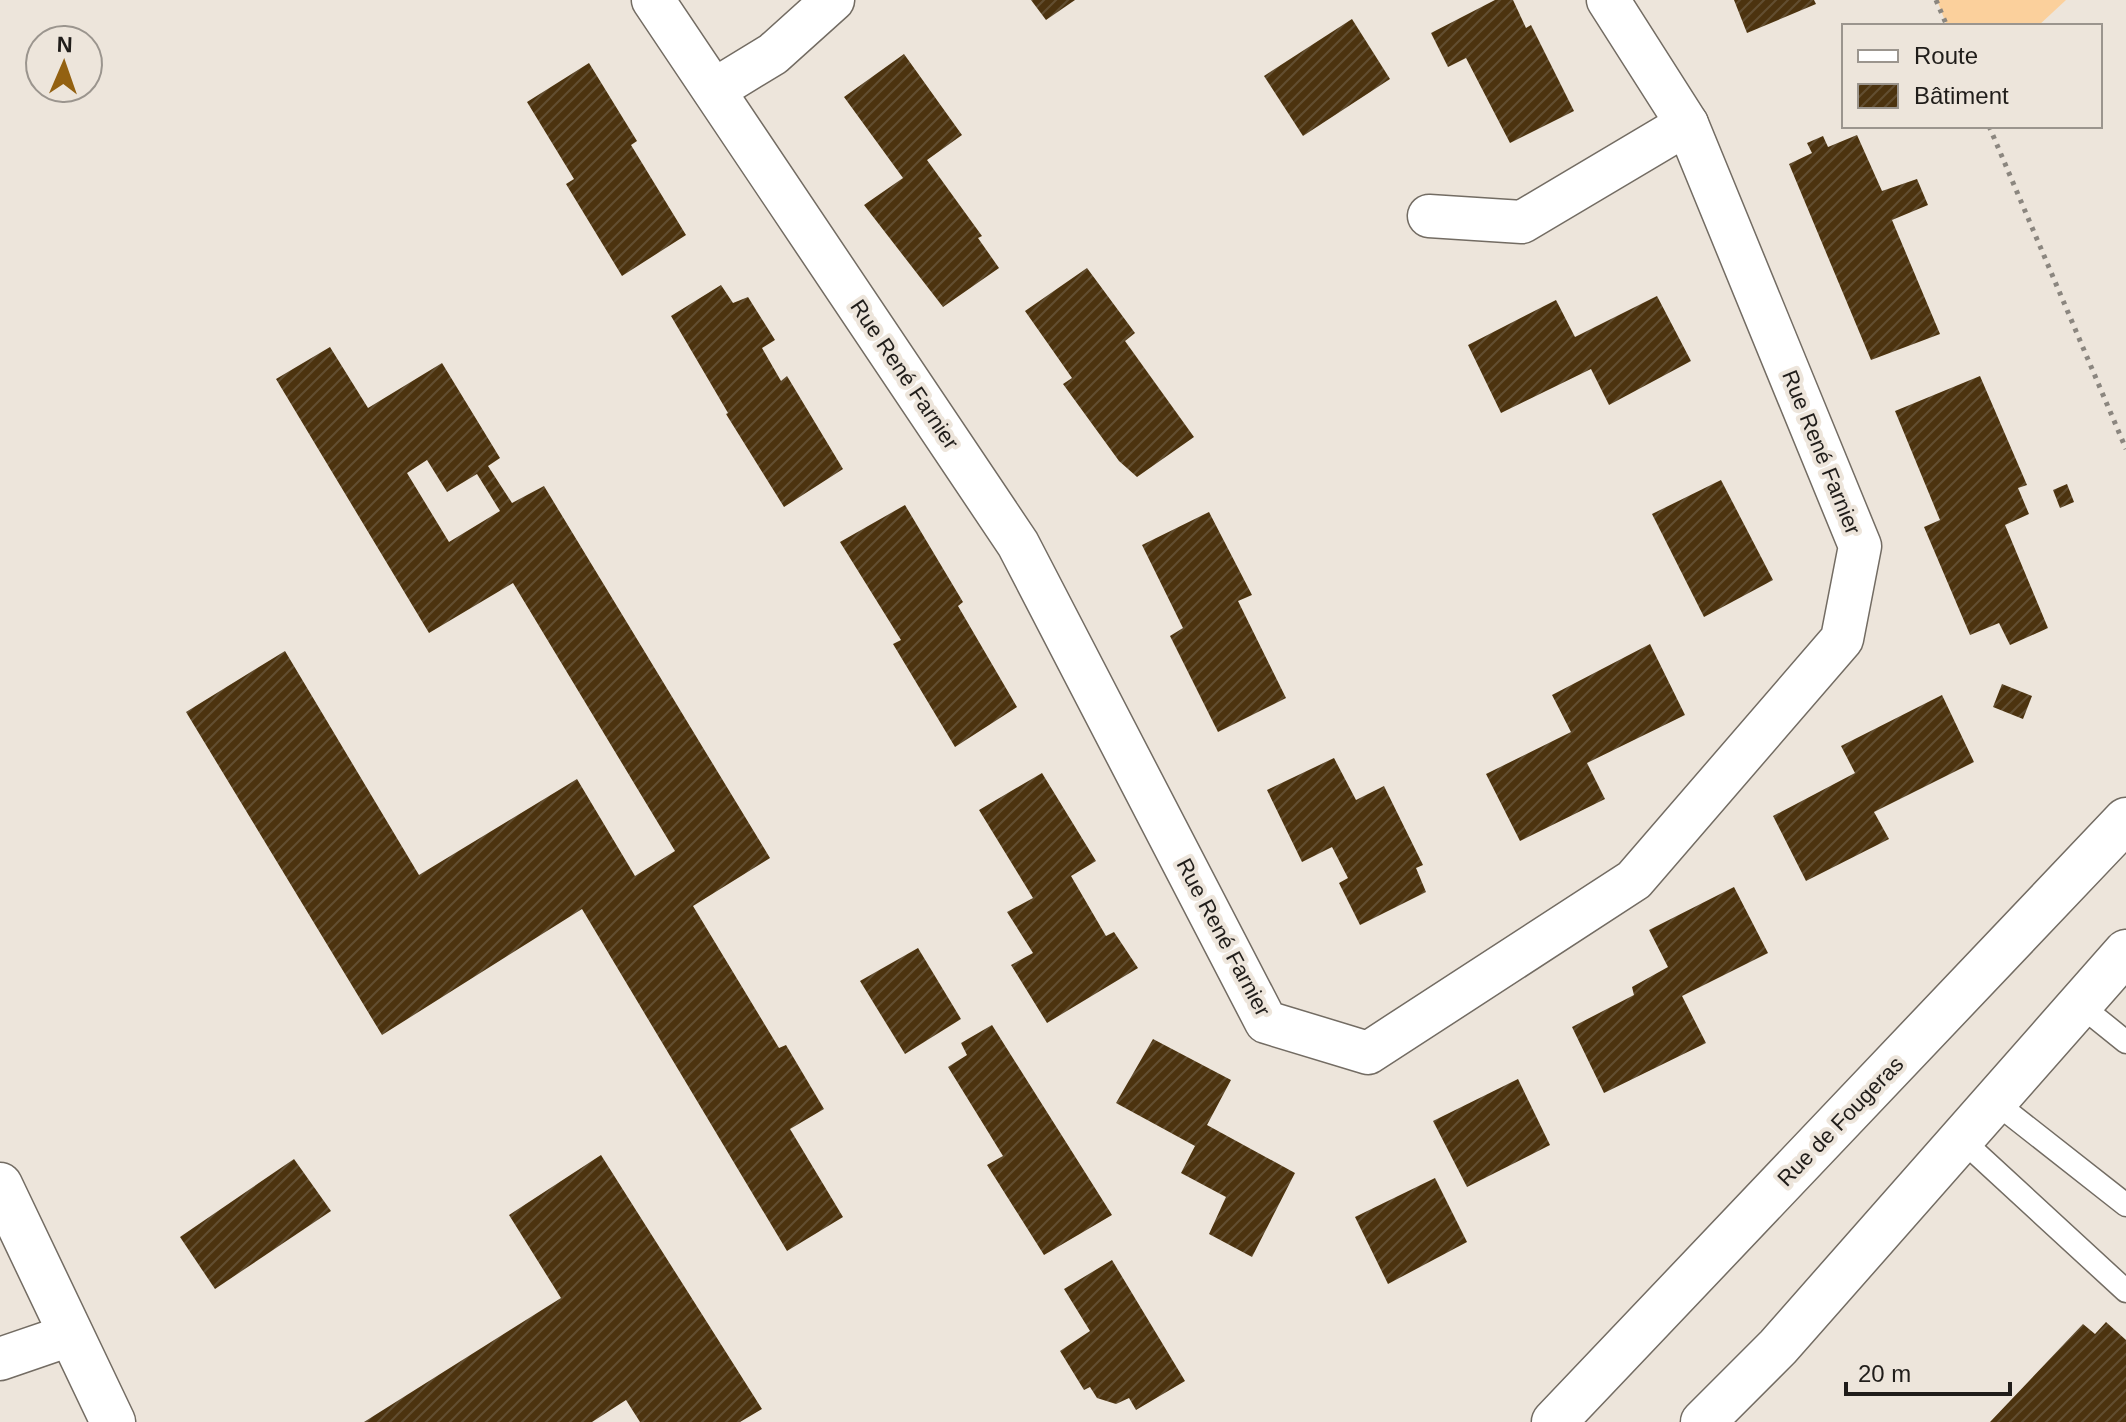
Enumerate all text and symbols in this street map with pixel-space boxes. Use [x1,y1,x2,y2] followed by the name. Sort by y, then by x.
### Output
[24,24,104,104] north arrow
[1842,24,2102,128] legend
[56,32,73,57] text: N
[1914,42,1978,69] text: Route
[1914,82,2009,109] text: Bâtiment
[845,295,964,454] street label: Rue René Farnier
[1777,366,1866,538] street label: Rue René Farnier
[1171,854,1276,1020] street label: Rue René Farnier
[1772,1052,1908,1191] street label: Rue de Fougeras
[1846,1346,2010,1396] scale bar
[1858,1360,1911,1387] text: 20 m

